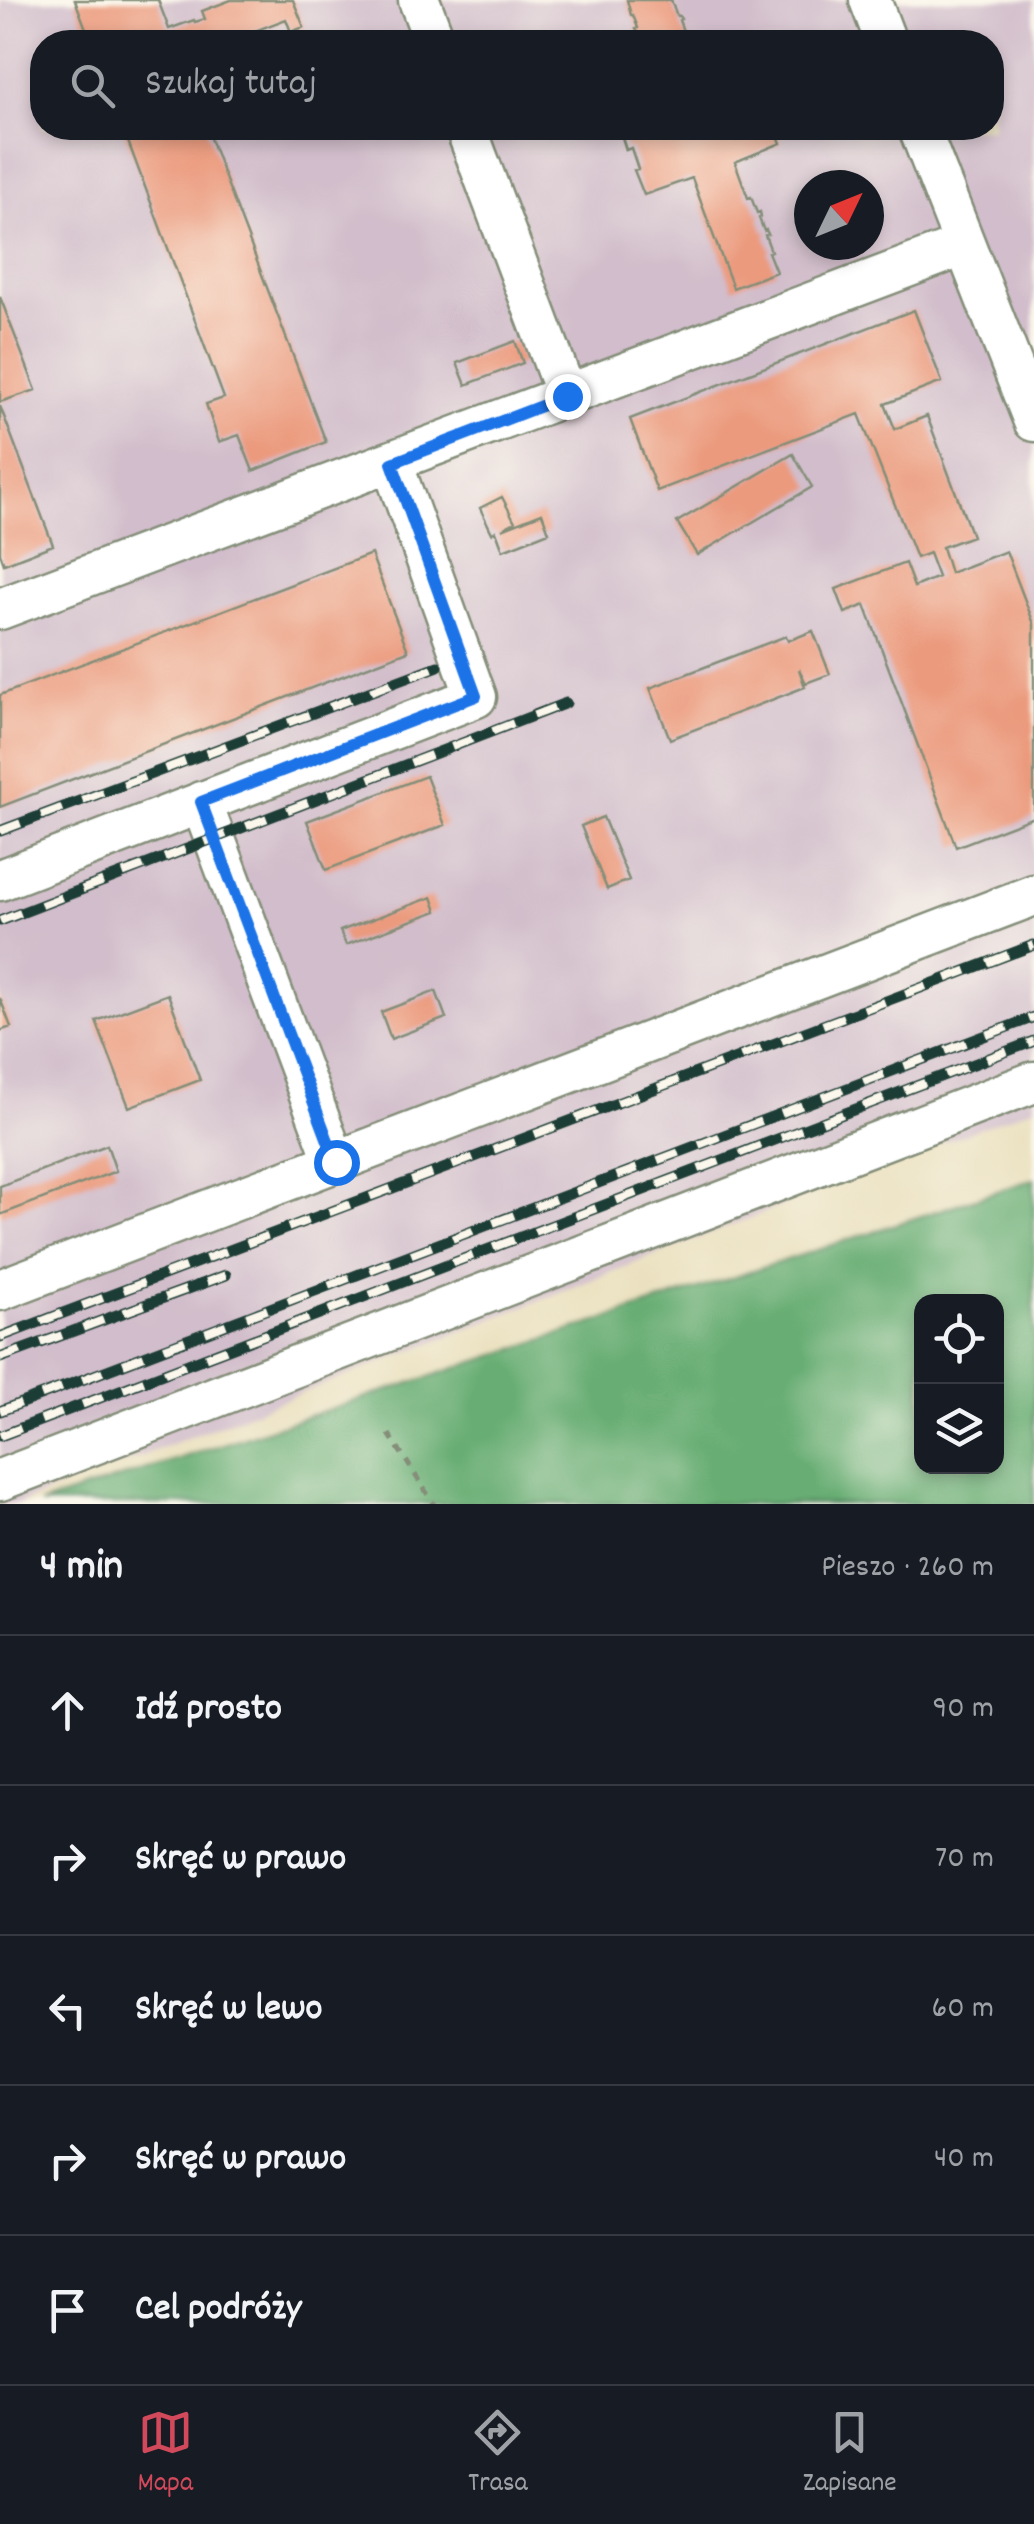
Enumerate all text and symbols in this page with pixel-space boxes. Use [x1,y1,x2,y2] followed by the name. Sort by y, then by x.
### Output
[30,30,1004,140] search box
[65,58,120,113] icon: search
[145,58,317,113] text: Szukaj tutaj
[794,170,884,260] north arrow
[545,374,591,420] route end
[314,1140,360,1186] route start
[914,1294,1004,1474] map controls
[914,1294,1004,1384] button: locate
[914,1384,1004,1474] button: layers
[40,1539,123,1599] text: 4 min
[821,1546,994,1592] text: Pieszo · 260 m
[40,1683,95,1738] icon: ahead
[135,1683,282,1738] text: Idź prosto
[933,1687,994,1733] text: 90 m
[40,1833,95,1888] icon: right
[135,1833,346,1888] text: Skręć w prawo
[935,1837,994,1883] text: 70 m
[40,1983,95,2038] icon: left
[135,1983,322,2038] text: Skręć w lewo
[932,1987,994,2033] text: 60 m
[40,2133,95,2188] icon: right
[135,2133,346,2188] text: Skręć w prawo
[934,2137,994,2183] text: 40 m
[40,2283,95,2338] icon: arrive
[135,2283,301,2338] text: Cel podróży
[138,2405,193,2505] tab: Mapa
[468,2405,528,2505] tab: Trasa
[803,2405,896,2505] tab: Zapisane

